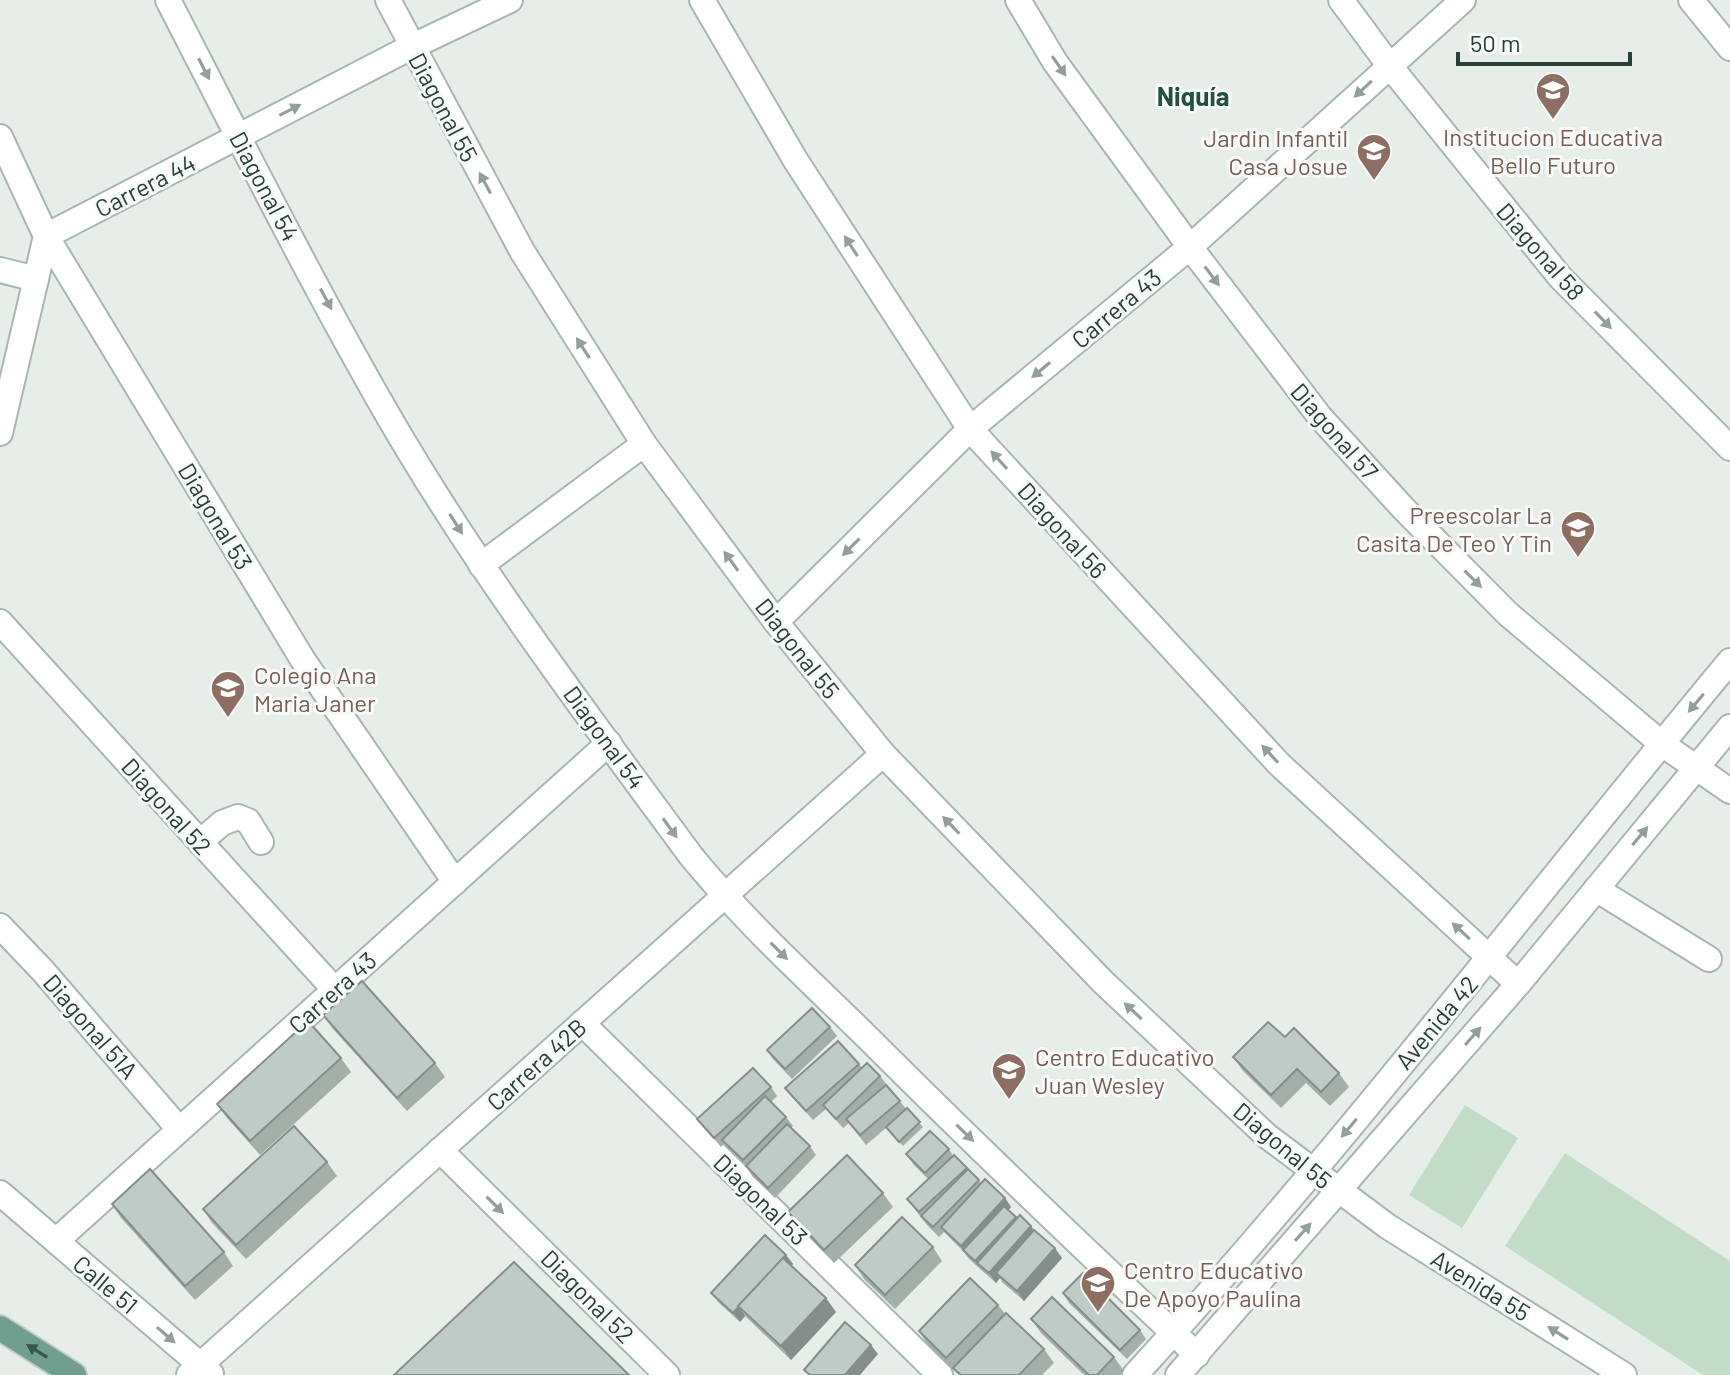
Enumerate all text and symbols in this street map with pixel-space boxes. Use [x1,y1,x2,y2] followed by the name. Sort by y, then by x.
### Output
[1458,16,1630,66] scale bar
[1470,28,1521,57] text: 50 m
[403,48,485,166] street label: Diagonal 55
[1051,56,1066,77] one-way arrow
[197,58,211,81] one-way arrow
[1534,71,1572,121] school or university icon: Institucion Educativa Bello Futuro
[1157,80,1229,111] district label: Niquía
[1353,80,1373,98] one-way arrow
[278,103,301,116] one-way arrow
[1443,122,1663,179] place label: Institucion Educativa Bello Futuro
[1203,123,1348,180] place label: Jardin Infantil Casa Josue
[224,126,306,246] street label: Diagonal 54
[1355,132,1393,182] school or university icon: Jardin Infantil Casa Josue
[90,147,200,223] street label: Carrera 44
[478,171,491,194] one-way arrow
[1491,196,1591,306] street label: Diagonal 58
[844,236,859,257] one-way arrow
[1065,262,1167,354] street label: Carrera 43
[1204,266,1220,286] one-way arrow
[318,288,332,310] one-way arrow
[1593,310,1612,329] one-way arrow
[576,337,591,359] one-way arrow
[1031,361,1051,378] one-way arrow
[1285,377,1385,485] street label: Diagonal 57
[990,451,1008,470] one-way arrow
[173,457,259,575] street label: Diagonal 53
[1012,476,1114,584] street label: Diagonal 56
[1356,500,1552,557] place label: Preescolar La Casita De Teo Y Tin
[1559,509,1597,559] school or university icon: Preescolar La Casita De Teo Y Tin
[449,513,463,535] one-way arrow
[841,538,860,557] one-way arrow
[724,551,739,572] one-way arrow
[1463,569,1482,588] one-way arrow
[750,592,846,704] street label: Diagonal 55
[254,660,377,717] place label: Colegio Ana Maria Janer
[209,669,247,719] school or university icon: Colegio Ana Maria Janer
[558,680,652,794] street label: Diagonal 54
[1688,692,1705,712] one-way arrow
[1261,745,1280,764] one-way arrow
[116,752,218,860] street label: Diagonal 52
[943,816,961,835] one-way arrow
[662,818,678,838] one-way arrow
[1631,827,1648,847] one-way arrow
[1451,922,1470,940] one-way arrow
[769,941,788,960] one-way arrow
[282,945,382,1039] street label: Carrera 43
[38,968,144,1084] street label: Diagonal 51A
[1389,969,1483,1075] street label: Avenida 42
[1124,1002,1143,1020] one-way arrow
[480,1012,592,1116] street label: Carrera 42B
[1464,1026,1481,1046] one-way arrow
[1035,1042,1215,1099] place label: Centro Educativo Juan Wesley
[990,1051,1028,1101] school or university icon: Centro Educativo Juan Wesley
[1228,1096,1338,1194] street label: Diagonal 55
[1341,1117,1358,1137] one-way arrow
[955,1123,974,1142] one-way arrow
[708,1147,814,1251] street label: Diagonal 53
[485,1195,504,1213] one-way arrow
[1293,1223,1311,1242] one-way arrow
[535,1243,641,1349] street label: Diagonal 52
[1426,1243,1536,1327] street label: Avenida 55
[68,1249,144,1319] street label: Calle 51
[1124,1255,1304,1312] place label: Centro Educativo De Apoyo Paulina
[1079,1264,1117,1314] school or university icon: Centro Educativo De Apoyo Paulina
[155,1326,175,1343] one-way arrow
[1547,1327,1569,1341] one-way arrow
[26,1345,48,1359] one-way arrow

